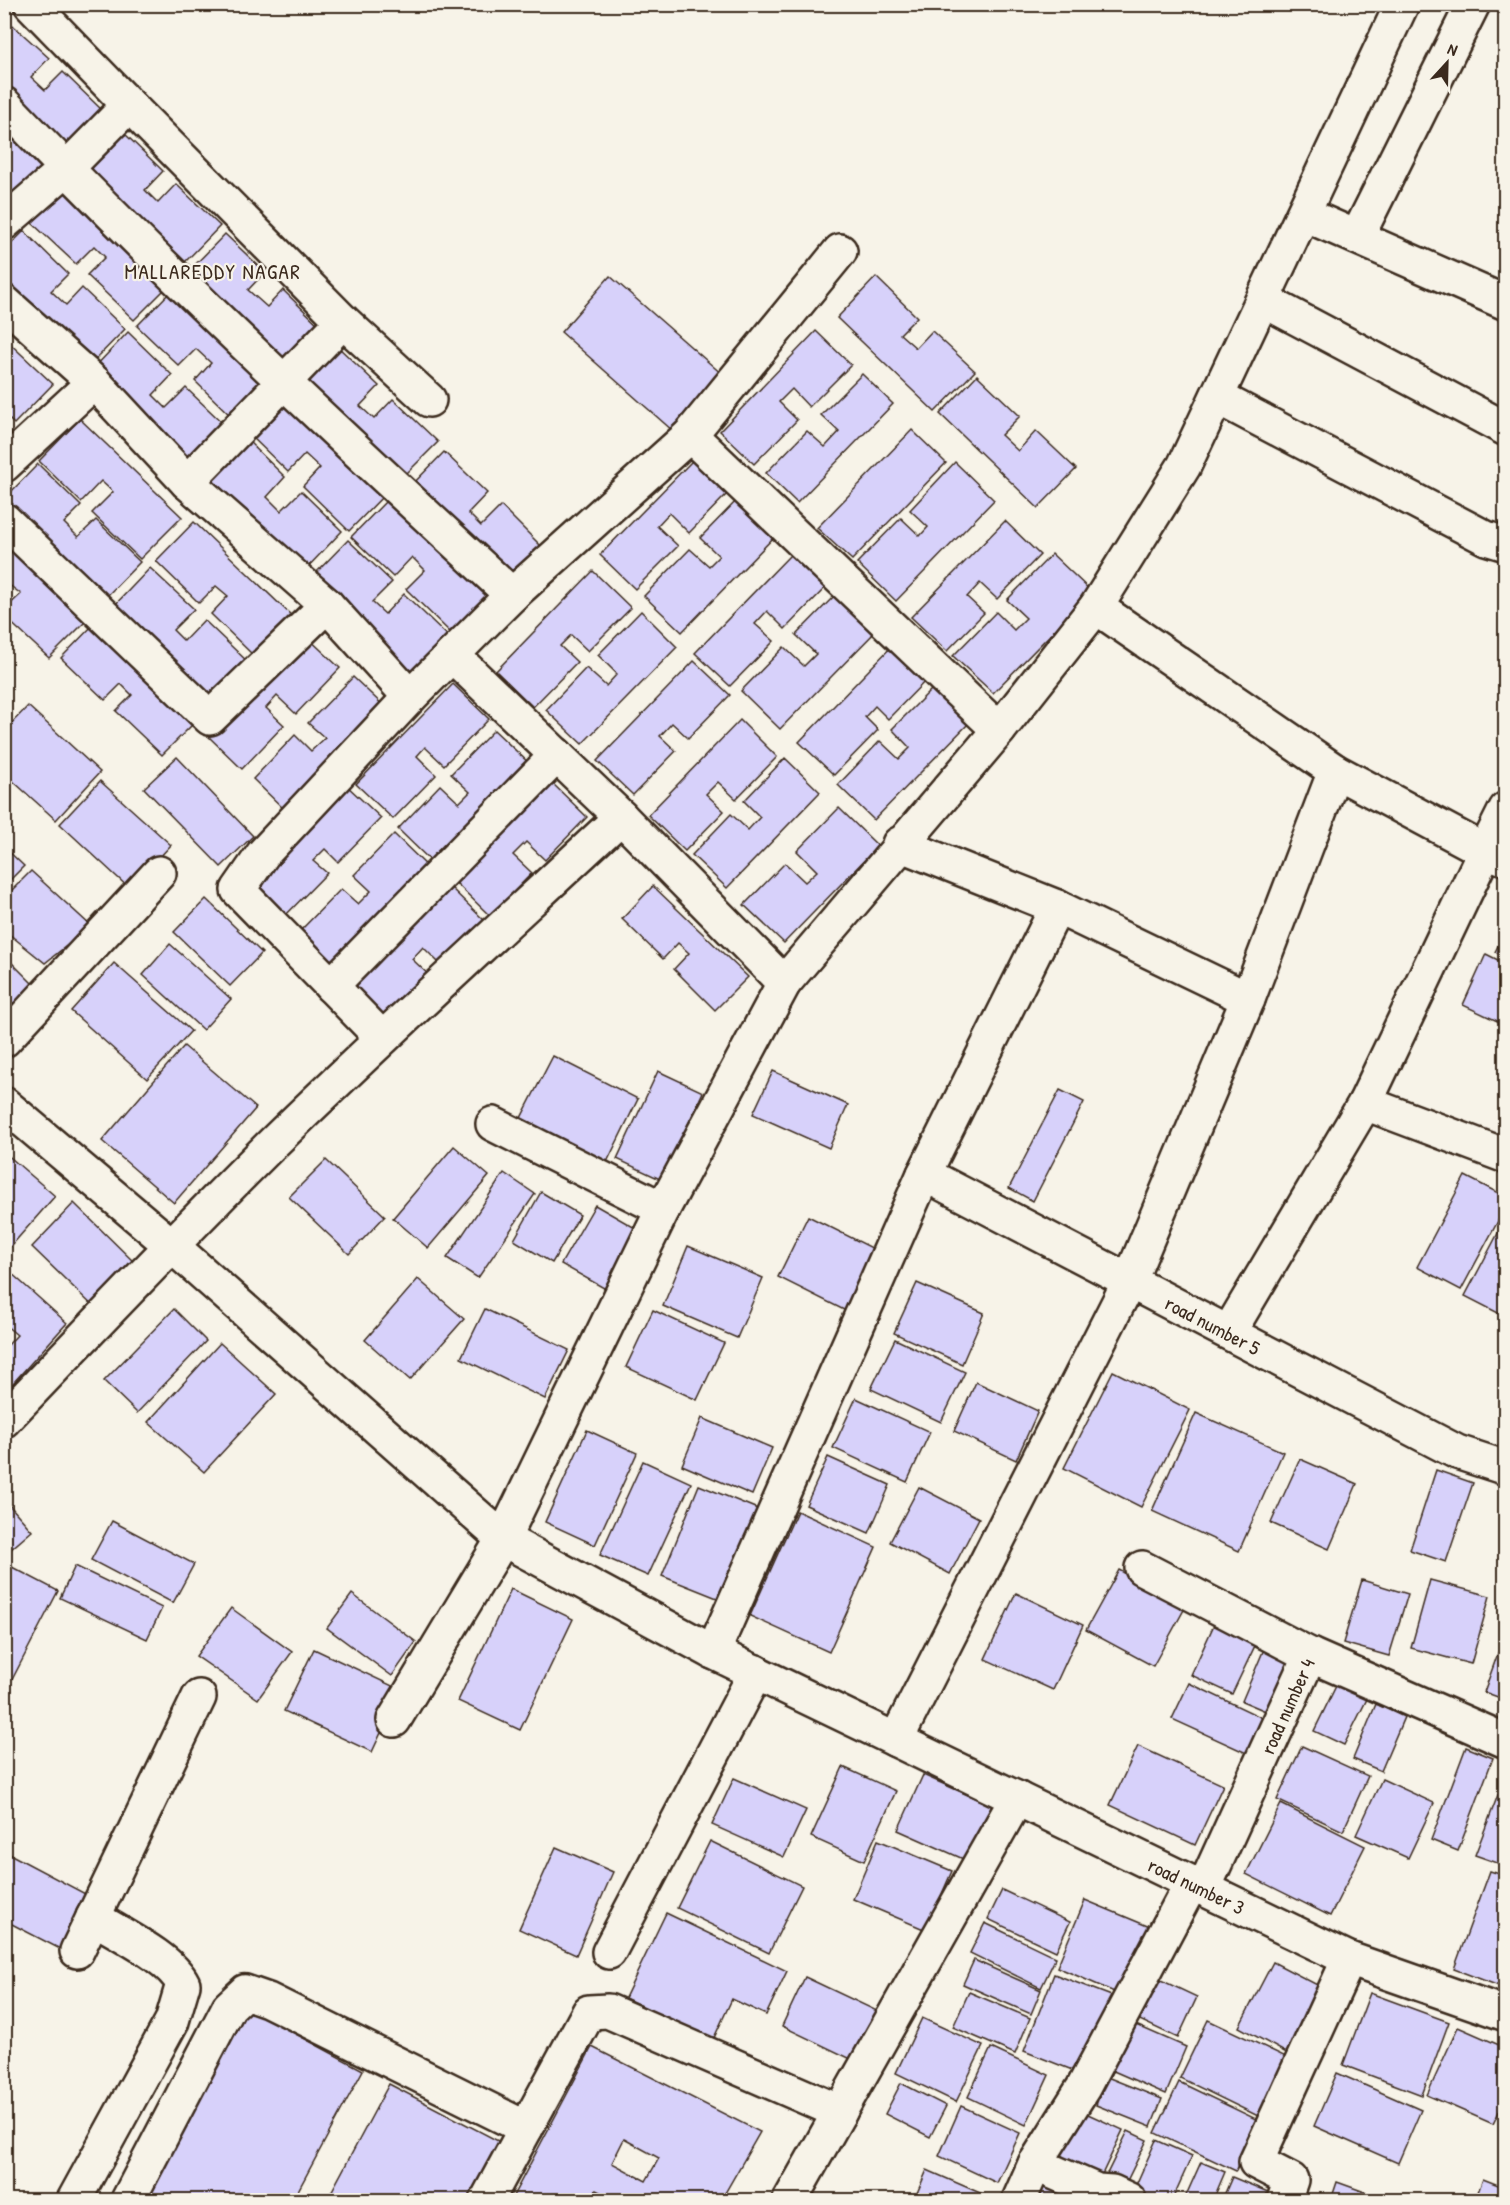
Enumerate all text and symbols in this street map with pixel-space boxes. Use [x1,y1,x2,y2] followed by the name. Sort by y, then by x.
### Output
[1417,33,1477,93] north arrow
[1445,37,1461,61] text: N
[125,257,301,286] district label: MALLAREDDY NAGAR
[1161,1289,1266,1361] street label: road number 5
[1253,1654,1320,1758] street label: road number 4
[1144,1851,1250,1920] street label: road number 3

